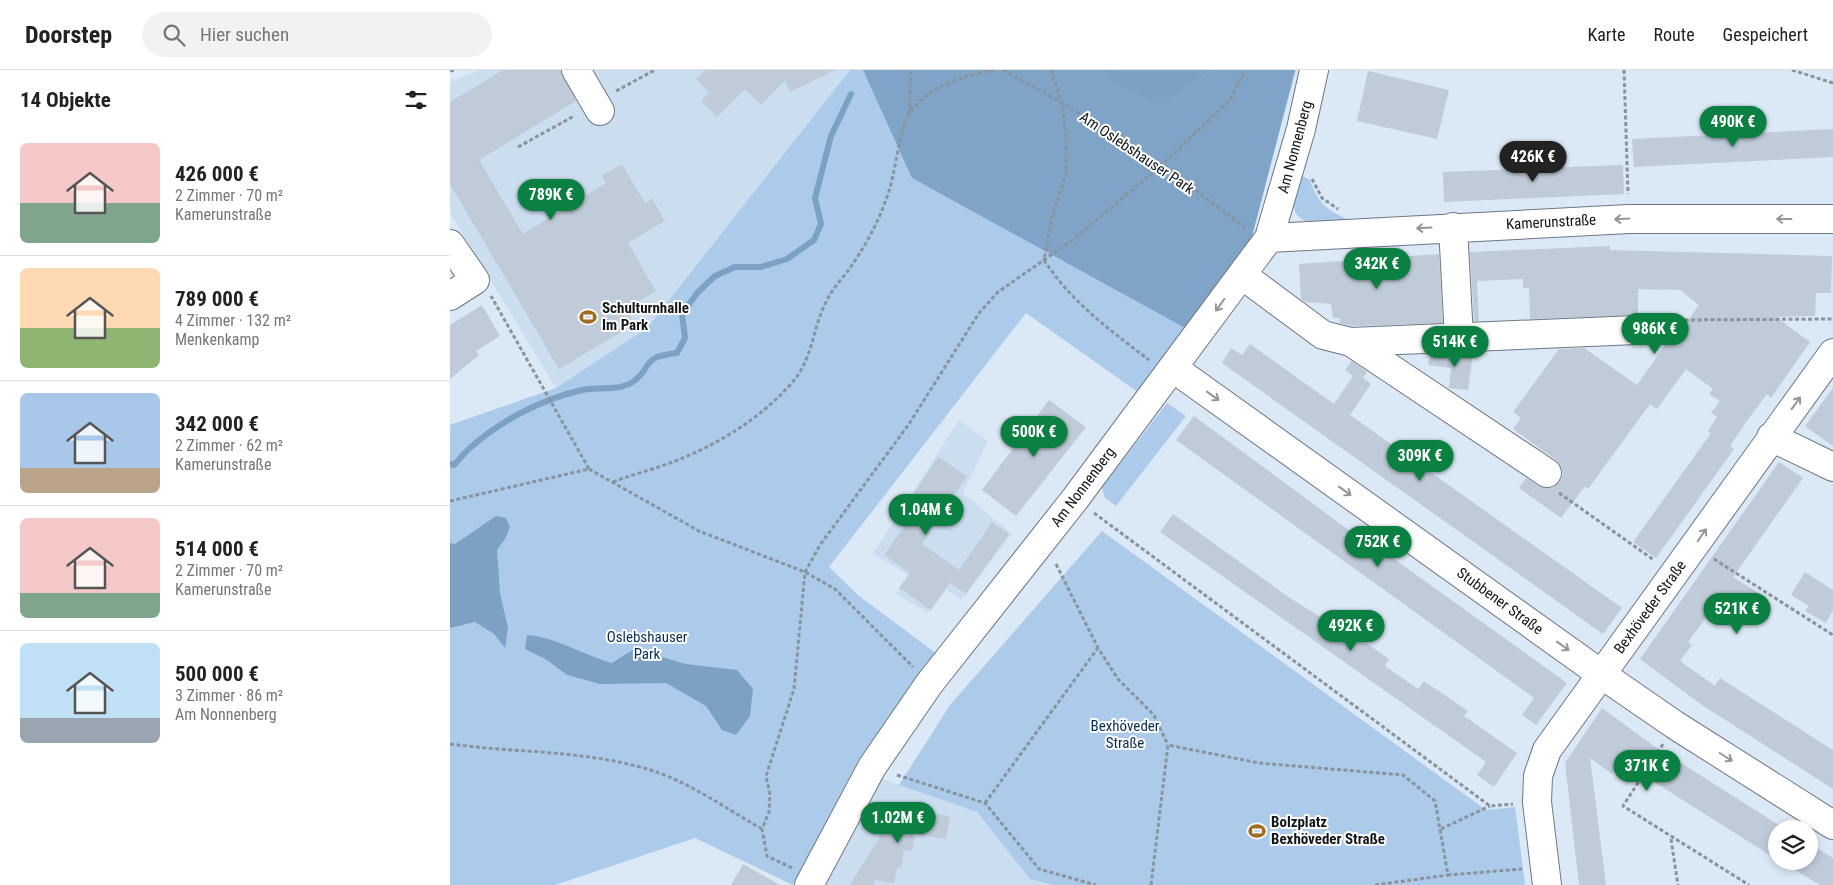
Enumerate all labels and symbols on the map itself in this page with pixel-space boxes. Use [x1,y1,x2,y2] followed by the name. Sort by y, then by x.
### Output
[1274,99,1316,195] street label: Am Nonnenberg
[1692,106,1774,148] pin: 490K €
[1076,108,1198,198] street label: Am Oslebshauser Park
[1492,140,1574,183] pin: 426K €
[510,178,592,221] pin: 789K €
[1505,211,1597,233] street label: Kamerunstraße
[1614,214,1630,224] one-way arrow
[1777,214,1793,224] one-way arrow
[1417,224,1433,233] one-way arrow
[1336,248,1418,290] pin: 342K €
[1214,298,1225,311] one-way arrow
[602,299,689,334] place label: Schulturnhalle Im Park
[578,307,598,327] sports icon: Schulturnhalle Im Park
[1614,312,1696,355] pin: 986K €
[1414,326,1496,368] pin: 514K €
[1206,391,1219,402] one-way arrow
[1791,396,1801,410] one-way arrow
[993,416,1075,458] pin: 500K €
[1379,440,1461,482] pin: 309K €
[1047,444,1119,530] street label: Am Nonnenberg
[1338,486,1352,496] one-way arrow
[880,494,972,536] pin: 1.04M €
[1337,526,1419,568] pin: 752K €
[1696,529,1707,542] one-way arrow
[1610,557,1690,657] street label: Bexhöveder Straße
[1453,564,1547,638] street label: Stubbener Straße
[1696,592,1778,635] pin: 521K €
[1310,610,1392,652] pin: 492K €
[607,628,688,663] park label: Oslebshauser Park
[1556,641,1570,651] one-way arrow
[1091,717,1160,752] park label: Bexhöveder Straße
[1606,750,1688,792] pin: 371K €
[1719,753,1733,763] one-way arrow
[852,802,944,844] pin: 1.02M €
[1271,813,1385,848] place label: Bolzplatz Bexhöveder Straße
[1247,821,1267,841] sports icon: Bolzplatz Bexhöveder Straße

